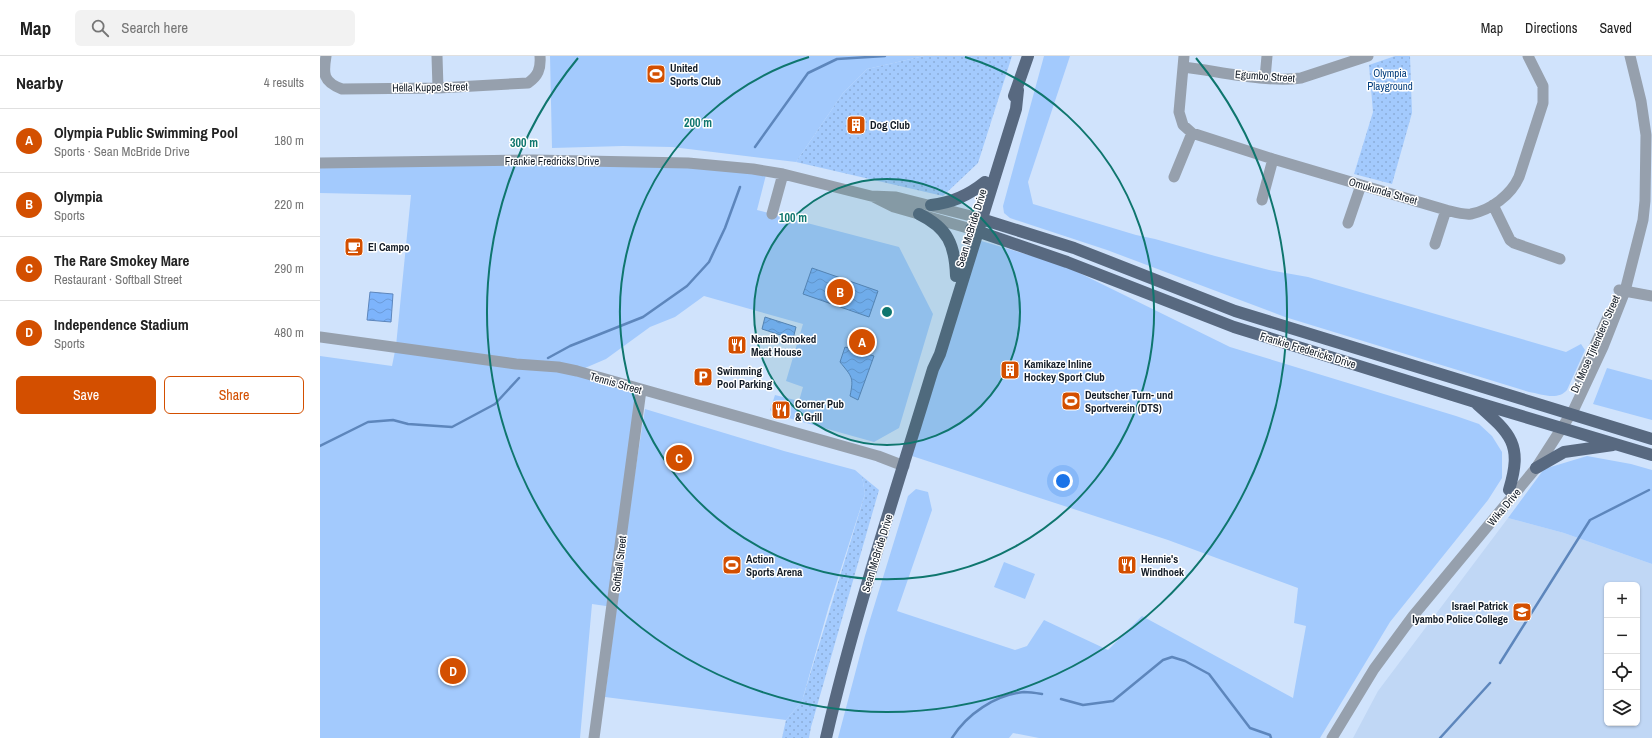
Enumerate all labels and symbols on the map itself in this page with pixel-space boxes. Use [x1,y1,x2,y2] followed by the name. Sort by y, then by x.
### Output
[670,61,722,88] place label: United Sports Club
[645,63,667,85] sports icon: United Sports Club
[1367,66,1413,93] park label: Olympia Playground
[1234,67,1296,85] street label: Egumbo Street
[392,79,468,95] street label: Hella Kuppe Street
[845,114,867,136] building icon: Dog Club
[684,115,712,131] text: 200 m
[870,118,911,132] place label: Dog Club
[510,135,538,151] text: 300 m
[505,154,599,168] street label: Frankie Fredricks Drive
[1347,175,1419,208] street label: Omukunda Street
[952,187,990,269] street label: Sean McBride Drive
[779,210,807,226] text: 100 m
[343,236,365,258] cafe icon: El Campo
[368,240,410,254] place label: El Campo
[827,277,853,307] pin: B
[1567,292,1623,395] street label: Dr. Mose Tjitendero Street
[880,305,894,319] centre of rings
[849,327,875,357] pin: A
[1258,329,1358,371] street label: Frankie Fredericks Drive
[751,332,816,359] place label: Namib Smoked Meat House
[726,334,748,356] restaurant icon: Namib Smoked Meat House
[1024,357,1105,384] place label: Kamikaze Inline Hockey Sport Club
[999,359,1021,381] building icon: Kamikaze Inline Hockey Sport Club
[717,364,773,391] place label: Swimming Pool Parking
[692,366,714,388] parking icon: Swimming Pool Parking
[589,369,644,397] street label: Tennis Street
[1085,388,1173,415] place label: Deutscher Turn- und Sportverein (DTS)
[1060,390,1082,412] sports icon: Deutscher Turn- und Sportverein (DTS)
[795,397,845,424] place label: Corner Pub & Grill
[770,399,792,421] restaurant icon: Corner Pub & Grill
[666,443,692,473] pin: C
[1053,471,1073,491] your location
[1484,485,1524,529] street label: Wika Drive
[858,512,896,594] street label: Sean McBride Drive
[609,535,629,593] street label: Softball Street
[746,552,802,579] place label: Action Sports Arena
[1141,552,1185,579] place label: Hennie's Windhoek
[721,554,743,576] sports icon: Action Sports Arena
[1116,554,1138,576] restaurant icon: Hennie's Windhoek
[1412,599,1509,626] place label: Israel Patrick Iyambo Police College
[1511,601,1533,623] school or university icon: Israel Patrick Iyambo Police College
[440,656,466,686] pin: D

